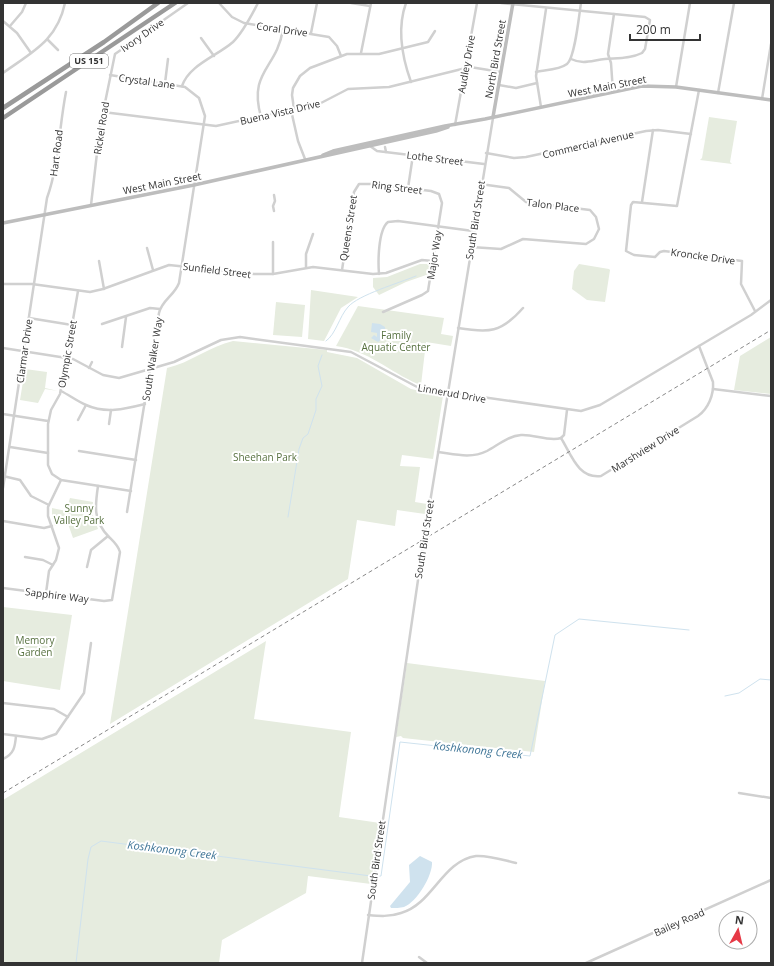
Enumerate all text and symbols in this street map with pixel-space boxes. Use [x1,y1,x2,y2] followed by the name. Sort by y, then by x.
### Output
[118,15,167,55] street label: Ivory Drive
[630,16,700,42] scale bar
[255,18,309,40] street label: Coral Drive
[481,18,509,99] street label: North Bird Street
[636,21,671,38] text: 200 m
[454,33,478,94] street label: Audley Drive
[70,54,108,68] road number: US 151
[118,70,177,92] street label: Crystal Lane
[567,71,648,100] street label: West Main Street
[238,96,322,128] street label: Buena Vista Drive
[90,101,112,155] street label: Rickel Road
[541,127,635,161] street label: Commercial Avenue
[46,129,66,177] street label: Hart Road
[406,148,465,168] street label: Lothe Street
[122,168,203,197] street label: West Main Street
[371,177,423,197] street label: Ring Street
[462,179,488,260] street label: South Bird Street
[336,194,360,262] street label: Queens Street
[526,195,580,215] street label: Talon Place
[423,228,445,281] street label: Major Way
[670,245,737,268] street label: Kroncke Drive
[182,259,252,281] street label: Sunfield Street
[138,315,166,402] street label: South Walker Way
[13,318,35,384] street label: Clarmar Drive
[54,319,80,389] street label: Olympic Street
[362,328,430,354] park label: Family Aquatic Center
[417,380,488,406] street label: Linnerud Drive
[608,422,682,475] street label: Marshview Drive
[233,450,298,464] park label: Sheehan Park
[411,498,437,579] street label: South Bird Street
[54,501,105,527] park label: Sunny Valley Park
[24,584,91,606] street label: Sapphire Way
[16,633,55,659] park label: Memory Garden
[433,737,524,762] water label: Koshkonong Creek
[364,819,389,900] street label: South Bird Street
[127,837,218,862] water label: Koshkonong Creek
[651,905,707,939] street label: Bailey Road
[718,910,758,950] north arrow
[734,912,745,928] text: N

